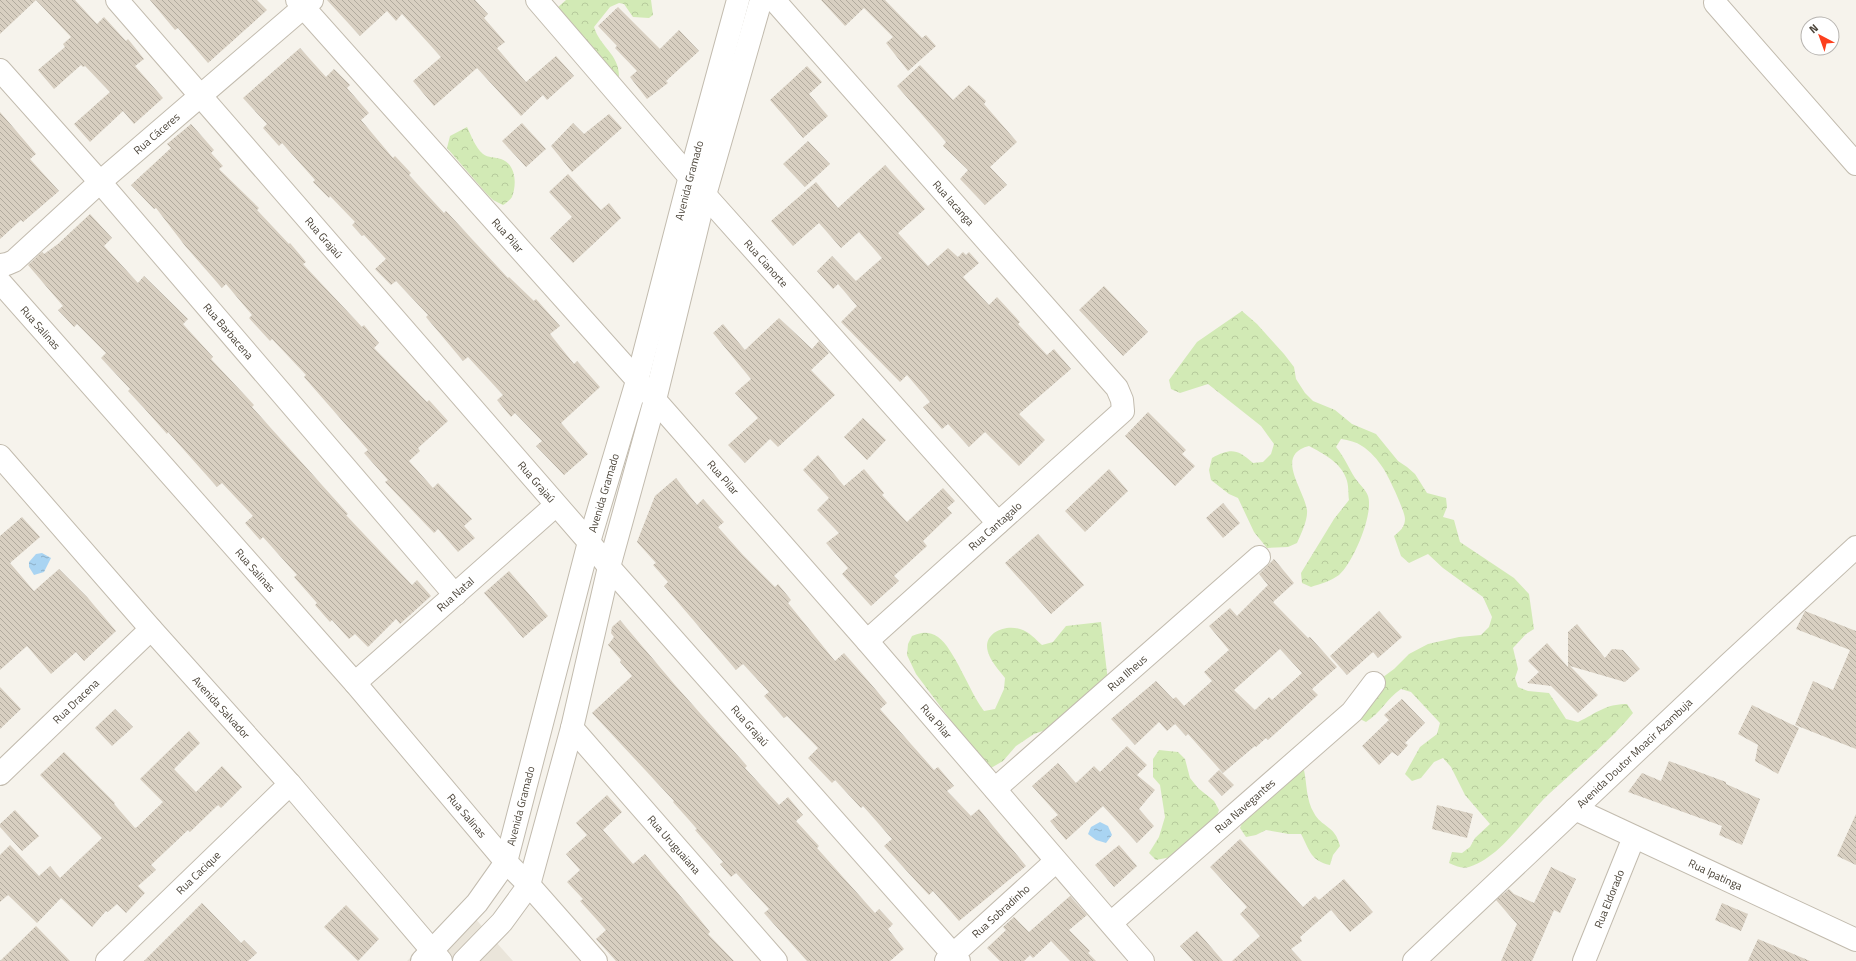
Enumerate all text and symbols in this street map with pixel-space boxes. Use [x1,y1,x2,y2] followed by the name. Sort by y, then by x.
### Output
[1800,16,1840,56] north arrow
[1805,20,1822,37] text: N
[130,109,183,158] street label: Rua Cáceres
[671,139,707,222] street label: Avenida Gramado
[929,177,978,230] street label: Rua Iacanga
[301,213,347,262] street label: Rua Grajaú
[488,215,528,256] street label: Rua Pilar
[740,236,792,291] street label: Rua Cianorte
[200,300,257,363] street label: Rua Barbacena
[17,302,64,353] street label: Rua Salinas
[584,451,623,534] street label: Avenida Gramado
[703,457,743,498] street label: Rua Pilar
[514,458,559,506] street label: Rua Grajaú
[965,498,1025,554] street label: Rua Cantagalo
[231,545,279,596] street label: Rua Salinas
[433,573,478,615] street label: Rua Natal
[1104,651,1151,695] street label: Rua Ilheus
[189,673,254,742] street label: Avenida Salvador
[49,675,103,727] street label: Rua Dracena
[1573,694,1696,812] street label: Avenida Doutor Moacir Azambuja
[917,701,956,742] street label: Rua Pilar
[727,702,773,750] street label: Rua Grajaú
[503,764,539,848] street label: Avenida Gramado
[1211,775,1279,837] street label: Rua Navegantes
[443,790,490,841] street label: Rua Salinas
[644,812,705,878] street label: Rua Uruguaiana
[172,847,224,898] street label: Rua Cacique
[1686,855,1746,894] street label: Rua Ipatinga
[1590,867,1628,931] street label: Rua Eldorado
[968,881,1033,942] street label: Rua Sobradinho

